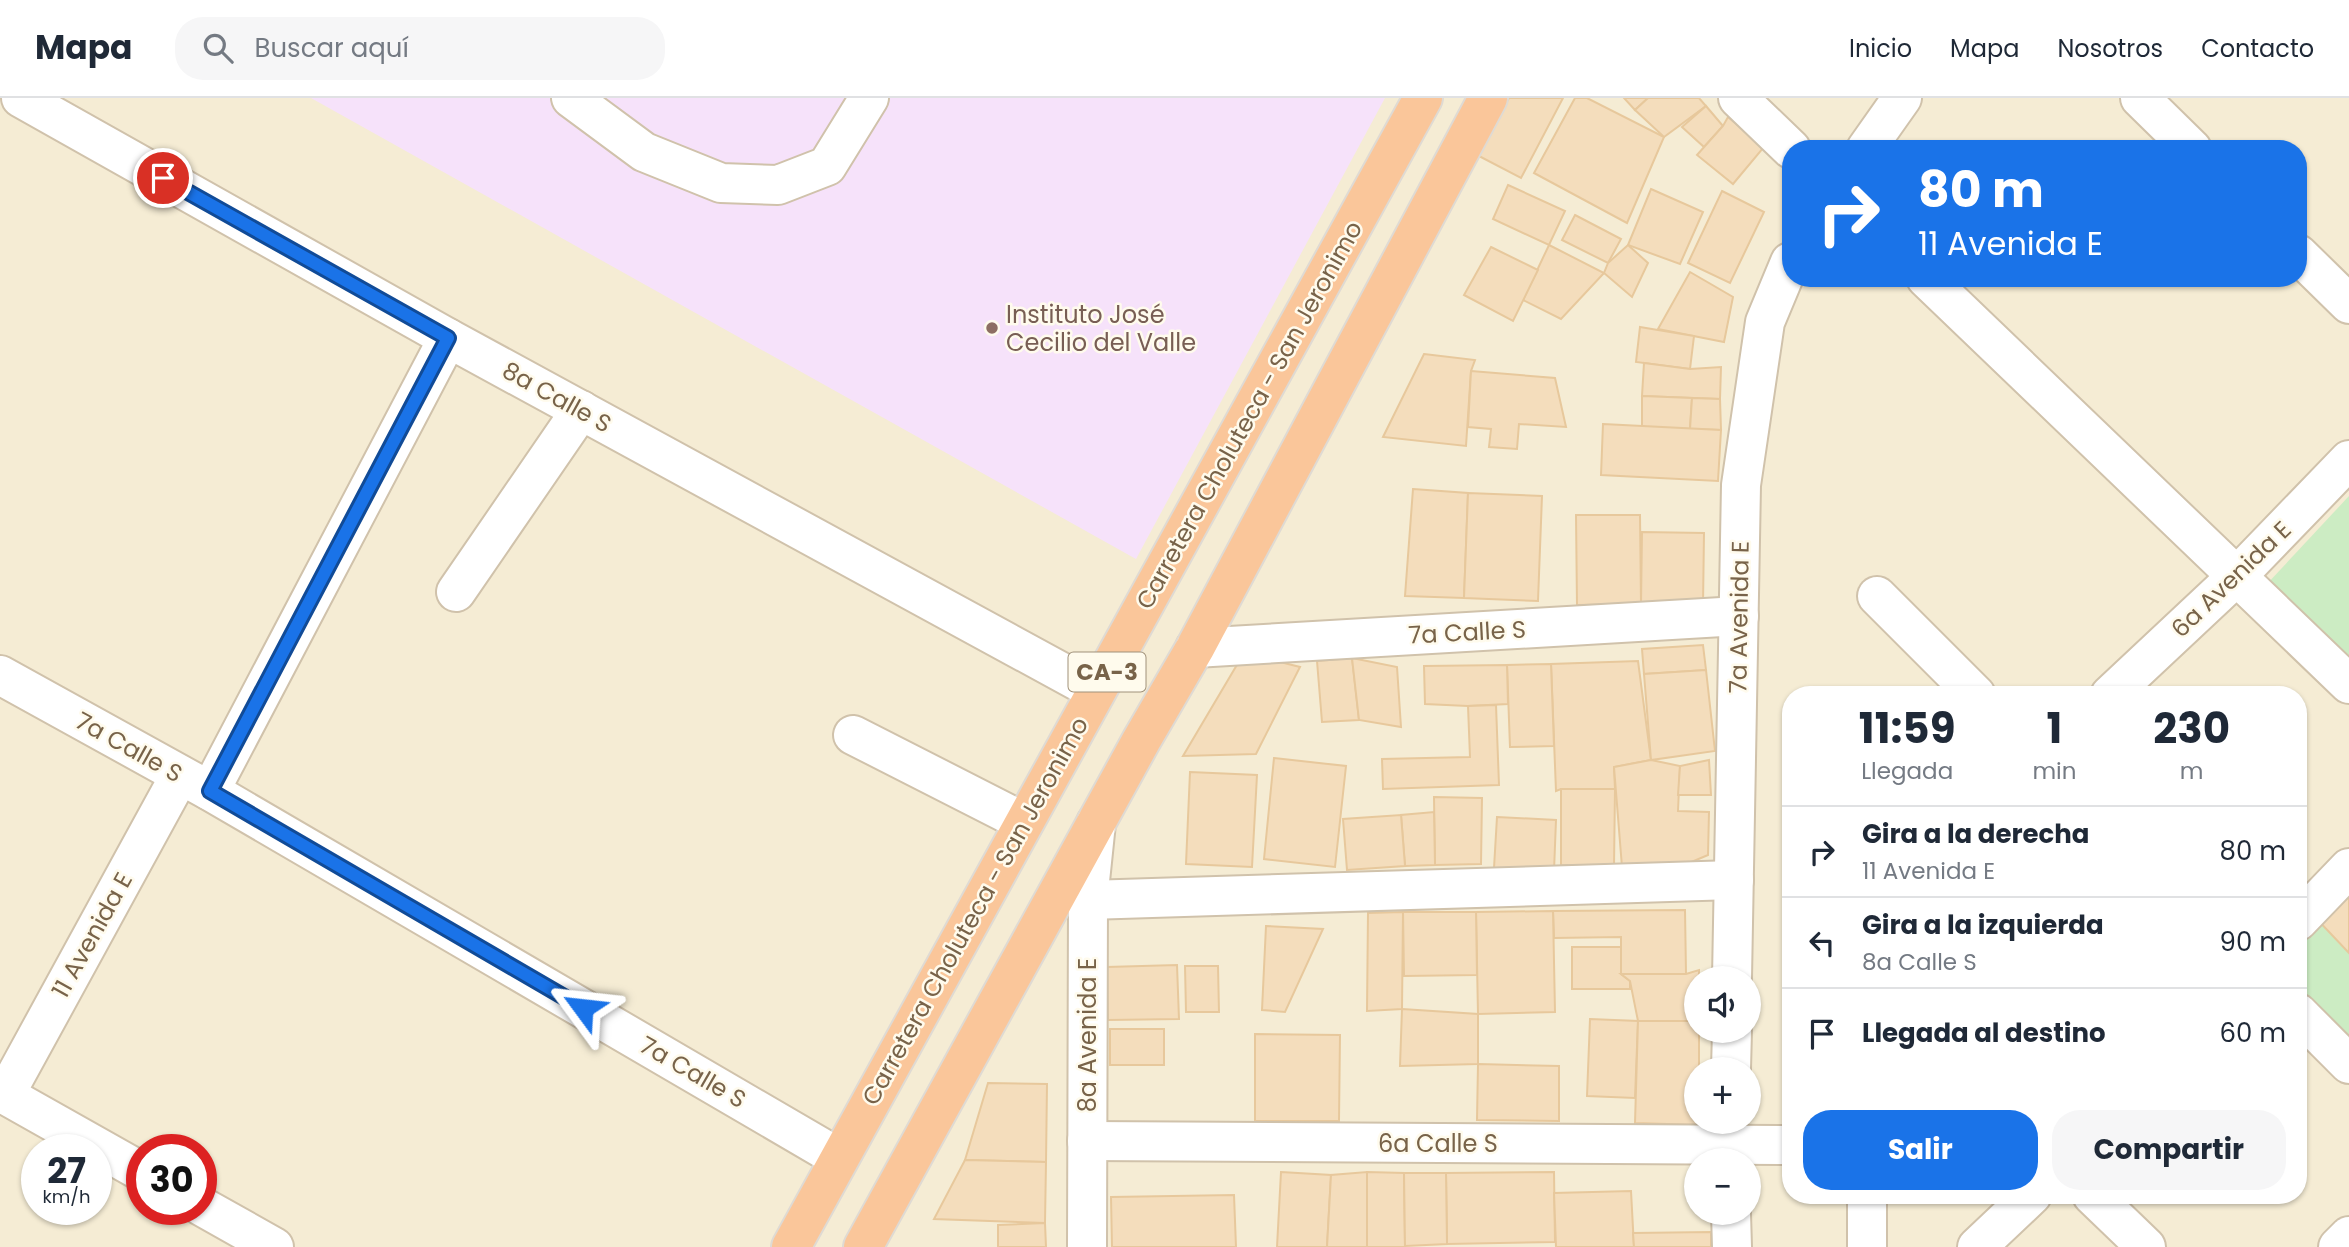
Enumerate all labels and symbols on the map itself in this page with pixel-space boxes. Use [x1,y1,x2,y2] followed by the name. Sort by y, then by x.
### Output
[133,148,193,208] pin
[1128,215,1370,615] street label: Carretera Choluteca - San Jeronimo
[1006,298,1196,359] place label: Instituto José Cecilio del Valle
[984,320,1000,336] marker: Instituto José Cecilio del Valle
[497,354,617,440] street label: 8a Calle S
[2164,513,2298,645] street label: 6a Avenida E
[1721,540,1757,694] street label: 7a Avenida E
[1407,612,1527,652] street label: 7a Calle S
[1068,652,1146,692] road number: CA-3
[70,704,188,790] street label: 7a Calle S
[854,711,1096,1111] street label: Carretera Choluteca - San Jeronimo
[44,866,140,1004] street label: 11 Avenida E
[1071,958,1104,1112] street label: 8a Avenida E
[546,971,620,1045] position arrow
[634,1028,752,1116] street label: 7a Calle S
[1378,1127,1498,1160] street label: 6a Calle S
[126,1134,217,1225] speed limit sign: 30

